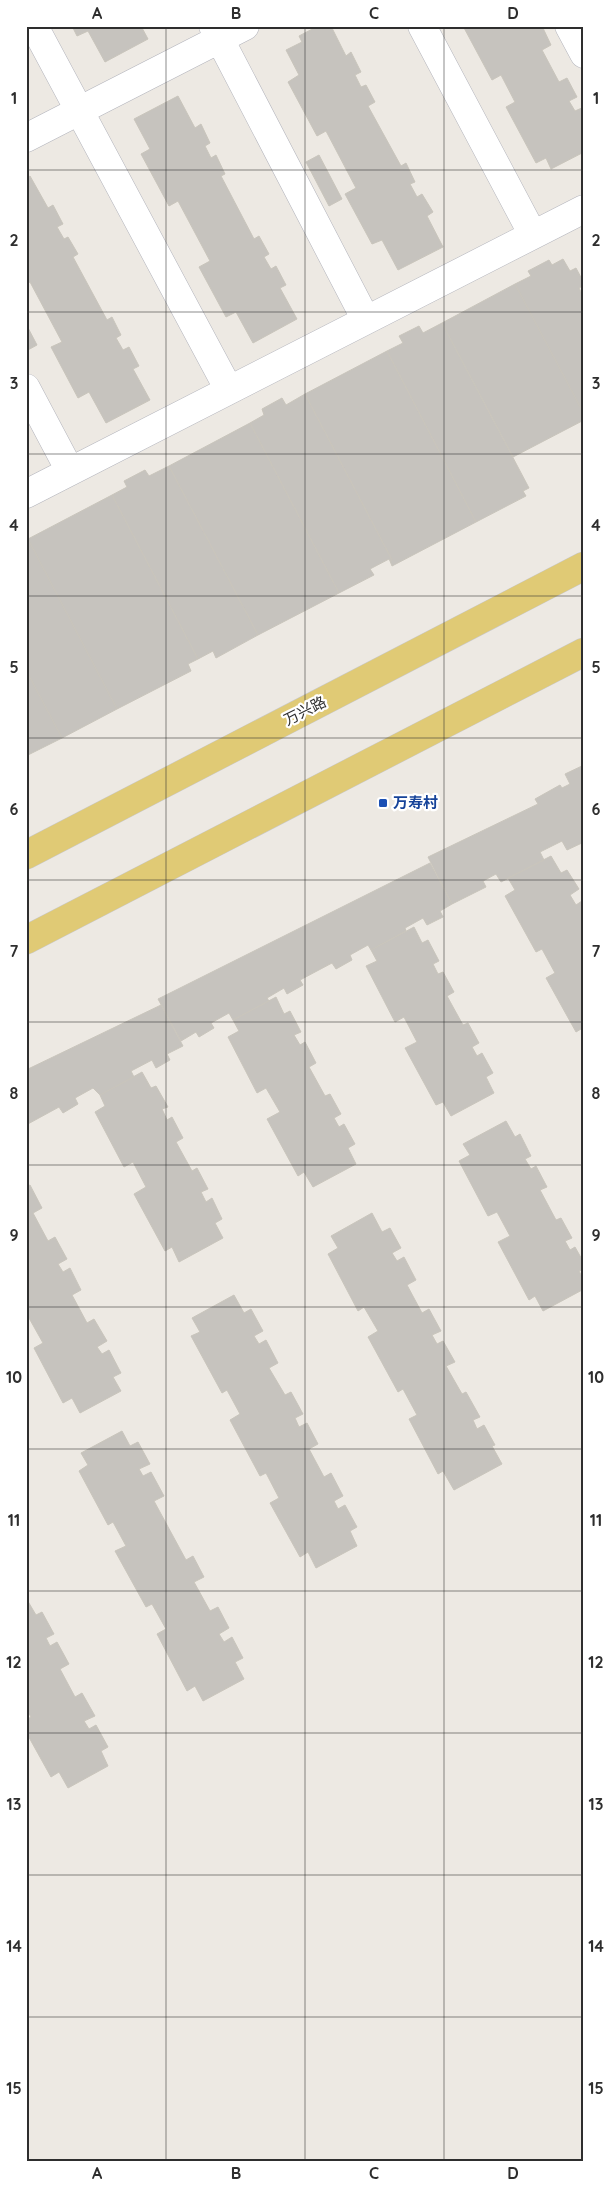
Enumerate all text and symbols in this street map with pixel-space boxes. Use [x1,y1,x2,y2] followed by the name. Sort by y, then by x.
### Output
[92,3,103,23] text: A
[231,3,241,23] text: B
[369,3,379,23] text: C
[507,3,519,23] text: D
[11,88,17,108] text: 1
[593,88,599,108] text: 1
[9,230,19,250] text: 2
[591,230,601,250] text: 2
[10,373,18,393] text: 3
[592,373,600,393] text: 3
[9,515,19,535] text: 4
[591,515,601,535] text: 4
[9,657,19,677] text: 5
[591,657,601,677] text: 5
[280,692,329,729] street label: 万兴路
[393,793,438,812] place label: 万寿村
[377,797,389,809] marker: 万寿村
[10,799,19,819] text: 6
[592,799,601,819] text: 6
[10,941,19,961] text: 7
[592,941,601,961] text: 7
[10,1083,19,1103] text: 8
[592,1083,601,1103] text: 8
[9,1225,19,1245] text: 9
[591,1225,601,1245] text: 9
[6,1367,22,1387] text: 10
[588,1367,604,1387] text: 10
[8,1510,20,1530] text: 11
[590,1510,602,1530] text: 11
[6,1652,22,1672] text: 12
[588,1652,604,1672] text: 12
[7,1794,21,1814] text: 13
[589,1794,603,1814] text: 13
[6,1936,22,1956] text: 14
[588,1936,604,1956] text: 14
[6,2078,22,2098] text: 15
[588,2078,604,2098] text: 15
[92,2163,103,2183] text: A
[231,2163,241,2183] text: B
[369,2163,379,2183] text: C
[507,2163,519,2183] text: D

